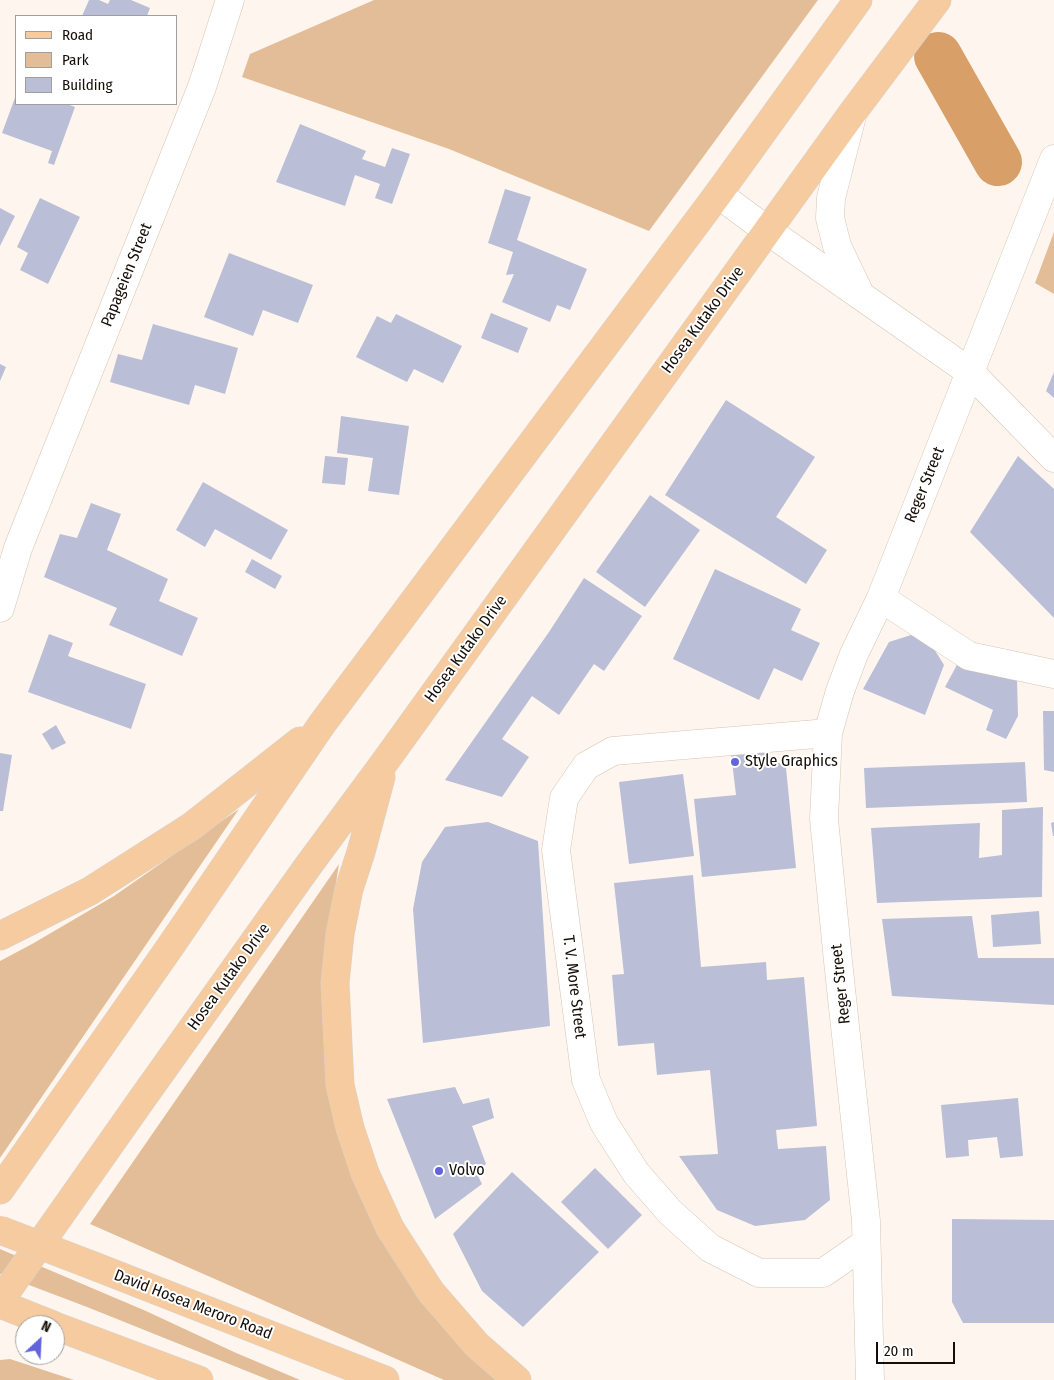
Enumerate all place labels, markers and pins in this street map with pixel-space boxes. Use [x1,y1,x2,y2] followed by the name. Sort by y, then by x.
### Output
[745,752,838,772] place label: Style Graphics
[729,756,741,768] marker: Style Graphics
[449,1161,485,1181] place label: Volvo
[433,1165,445,1177] marker: Volvo

